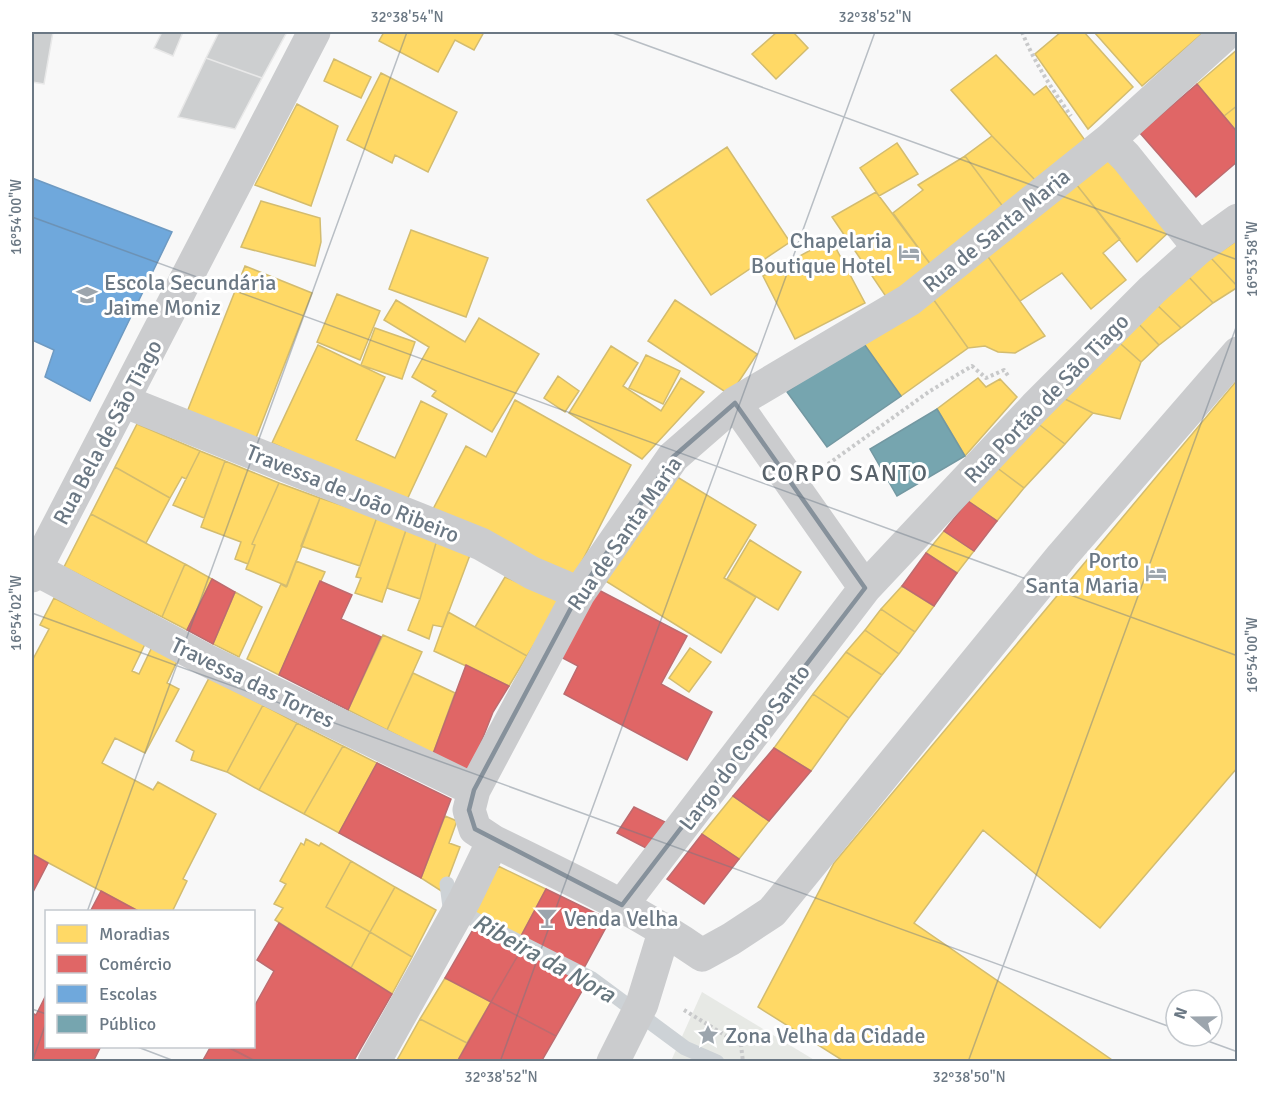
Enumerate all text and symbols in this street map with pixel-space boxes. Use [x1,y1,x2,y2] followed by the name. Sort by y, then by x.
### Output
[370,8,444,26] text: 32°38'54"N
[838,8,912,26] text: 32°38'52"N
[917,163,1075,298] street label: Rua de Santa Maria
[7,179,25,255] text: 16°54'00"W
[1243,221,1261,297] text: 16°53'58"W
[751,227,892,279] place label: Chapelaria Boutique Hotel
[897,241,921,265] hotel icon: Chapelaria Boutique Hotel
[104,269,276,321] place label: Escola Secundária Jaime Moniz
[75,283,99,307] school or university icon: Escola Secundária Jaime Moniz
[958,308,1134,489] street label: Rua Portão de São Tiago
[47,335,168,529] street label: Rua Bela de São Tiago
[242,438,463,549] street label: Travessa de João Ribeiro
[561,451,688,616] street label: Rua de Santa Maria
[762,458,928,488] district label: CORPO SANTO
[1025,547,1139,599] place label: Porto Santa Maria
[1144,561,1168,585] hotel icon: Porto Santa Maria
[7,575,25,651] text: 16°54'02"W
[1243,617,1261,693] text: 16°54'00"W
[167,631,339,734] street label: Travessa das Torres
[673,659,816,836] street label: Largo do Corpo Santo
[564,905,678,932] place label: Venda Velha
[535,906,559,930] bar icon: Venda Velha
[468,907,621,1010] water label: Ribeira da Nora
[45,910,255,1048] legend
[99,923,170,945] text: Moradias
[99,953,172,975] text: Comércio
[99,983,157,1005] text: Escolas
[1164,988,1224,1048] north arrow
[1170,1005,1192,1022] text: N
[99,1013,156,1035] text: Público
[725,1022,925,1049] place label: Zona Velha da Cidade
[696,1023,720,1047] place icon: Zona Velha da Cidade
[464,1068,538,1086] text: 32°38'52"N
[932,1068,1006,1086] text: 32°38'50"N

